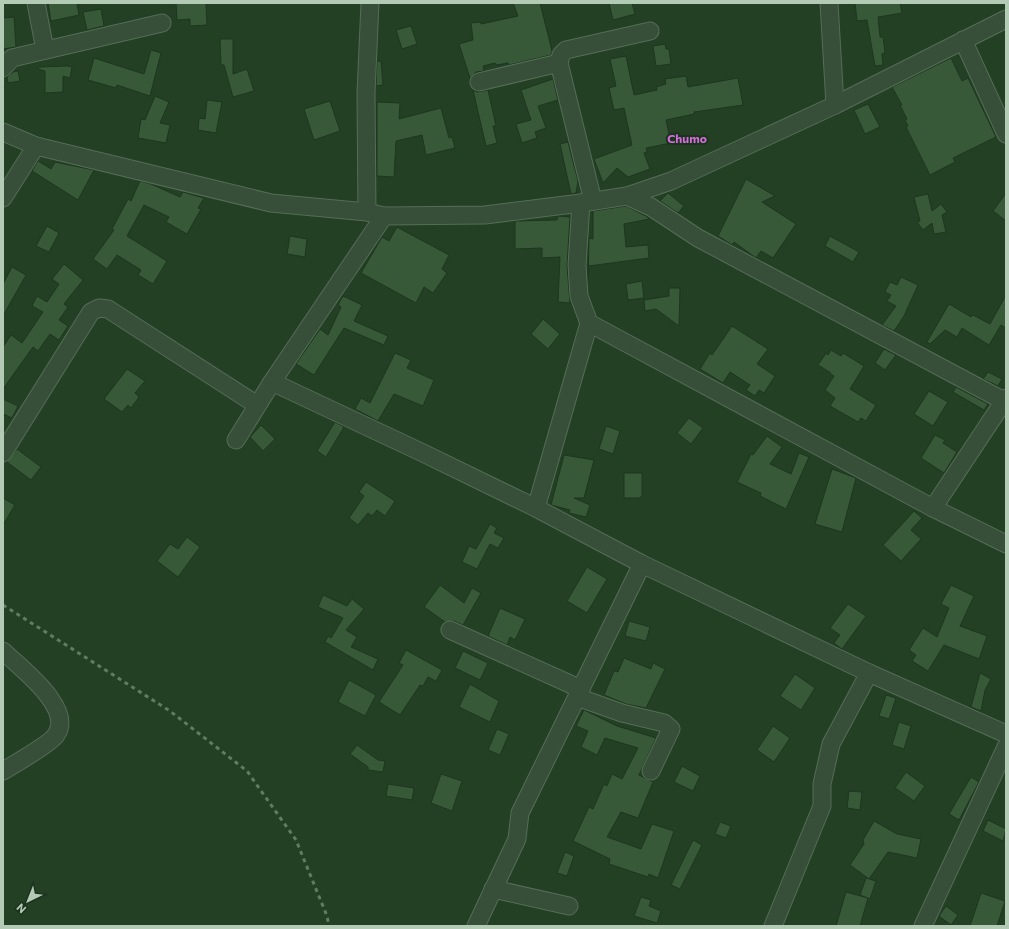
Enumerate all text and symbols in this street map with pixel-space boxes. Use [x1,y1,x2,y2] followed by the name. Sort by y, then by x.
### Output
[667,131,707,145] district label: Chumo
[8,881,48,921] north arrow
[13,901,28,916] text: N

